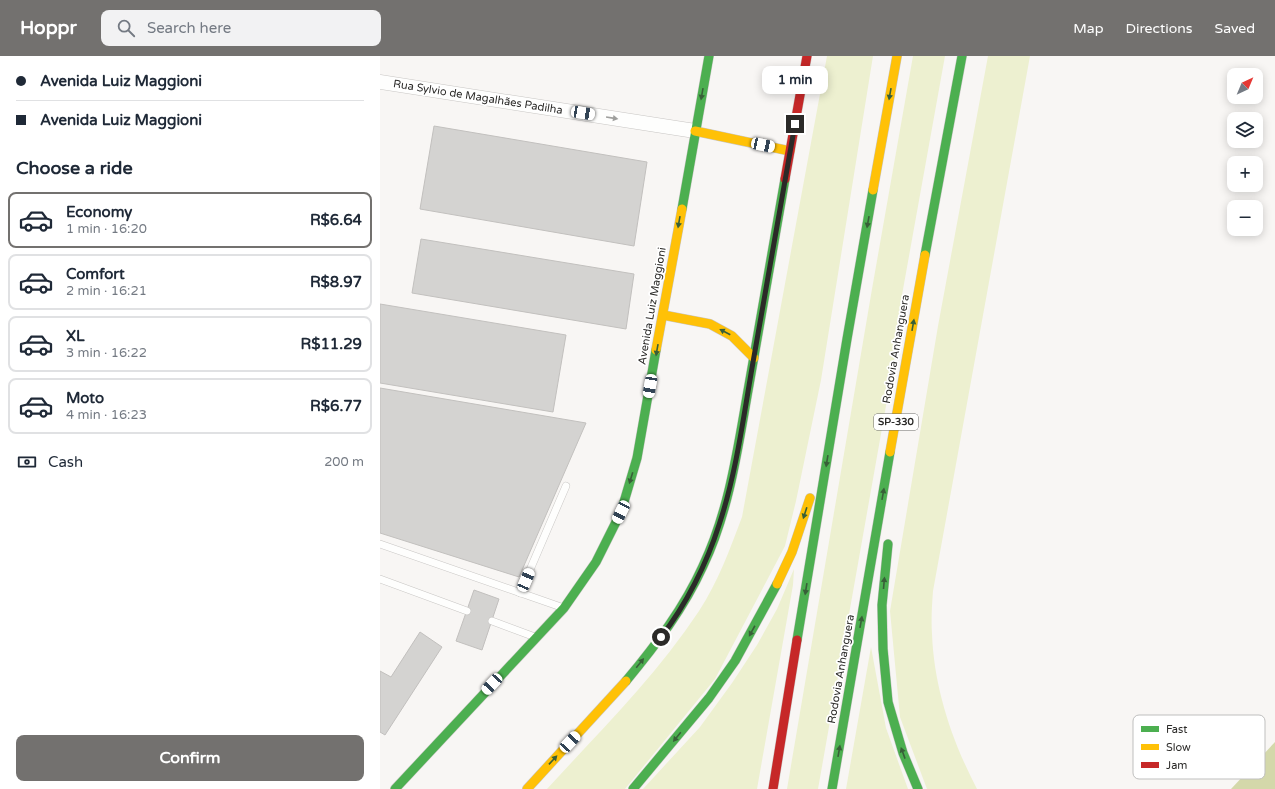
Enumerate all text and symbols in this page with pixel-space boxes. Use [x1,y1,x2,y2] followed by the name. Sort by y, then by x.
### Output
[101,10,381,46] search box
[20,17,77,39] text: Hoppr
[115,17,137,39] icon: search
[147,19,231,37] text: Search here
[1073,20,1104,37] text: Map
[1126,20,1193,37] text: Directions
[1215,20,1255,37] text: Saved
[762,66,828,94] callout: 1 min
[1227,68,1263,104] north arrow
[1227,68,1263,236] map controls
[40,72,202,90] text: Avenida Luiz Maggioni
[778,72,812,88] text: 1 min
[392,77,564,117] street label: Rua Sylvio de Magalhães Padilha
[699,88,705,101] one-way arrow
[887,88,893,101] one-way arrow
[570,105,596,121] car
[40,111,202,129] text: Avenida Luiz Maggioni
[1227,112,1263,148] button: layers
[606,115,618,121] one-way arrow
[786,115,804,133] route end
[750,137,776,153] car
[1227,156,1263,192] button: +
[16,157,133,179] text: Choose a ride
[1227,200,1263,236] button: −
[18,202,54,238] icon: car
[66,203,132,221] text: Economy
[310,211,362,229] text: R$6.64
[676,216,682,229] one-way arrow
[865,216,871,229] one-way arrow
[66,221,147,237] text: 1 min · 16:20
[635,246,669,366] street label: Avenida Luiz Maggioni
[18,264,54,300] icon: car
[66,265,125,283] text: Comfort
[310,273,362,291] text: R$8.97
[66,283,147,299] text: 2 min · 16:21
[880,294,912,404] street label: Rodovia Anhanguera
[910,319,916,331] one-way arrow
[18,326,54,362] icon: car
[66,327,85,345] text: XL
[719,329,731,335] one-way arrow
[300,335,362,353] text: R$11.29
[653,344,659,357] one-way arrow
[66,345,147,361] text: 3 min · 16:22
[642,373,658,399] car
[18,388,54,424] icon: car
[66,389,104,407] text: Moto
[310,397,362,415] text: R$6.77
[66,407,147,423] text: 4 min · 16:23
[874,414,918,430] road number: SP-330
[16,451,38,473] icon: cash
[48,453,83,471] text: Cash
[324,454,364,470] text: 200 m
[824,455,830,467] one-way arrow
[628,472,634,484] one-way arrow
[880,488,886,501] one-way arrow
[610,499,632,525] car
[802,507,808,519] one-way arrow
[516,567,536,593] car
[881,577,888,589] one-way arrow
[803,583,809,595] one-way arrow
[825,614,857,724] street label: Rodovia Anhanguera
[858,616,864,629] one-way arrow
[749,625,756,637] one-way arrow
[652,628,670,646] route start
[635,658,644,669] one-way arrow
[479,671,505,697] car
[1133,715,1265,779] legend
[1166,723,1187,736] text: Fast
[557,729,583,755] car
[673,731,681,742] one-way arrow
[16,735,364,781] button: Confirm
[1166,741,1191,754] text: Slow
[836,744,842,757] one-way arrow
[900,746,906,758] one-way arrow
[548,755,558,765] one-way arrow
[1166,759,1187,772] text: Jam

